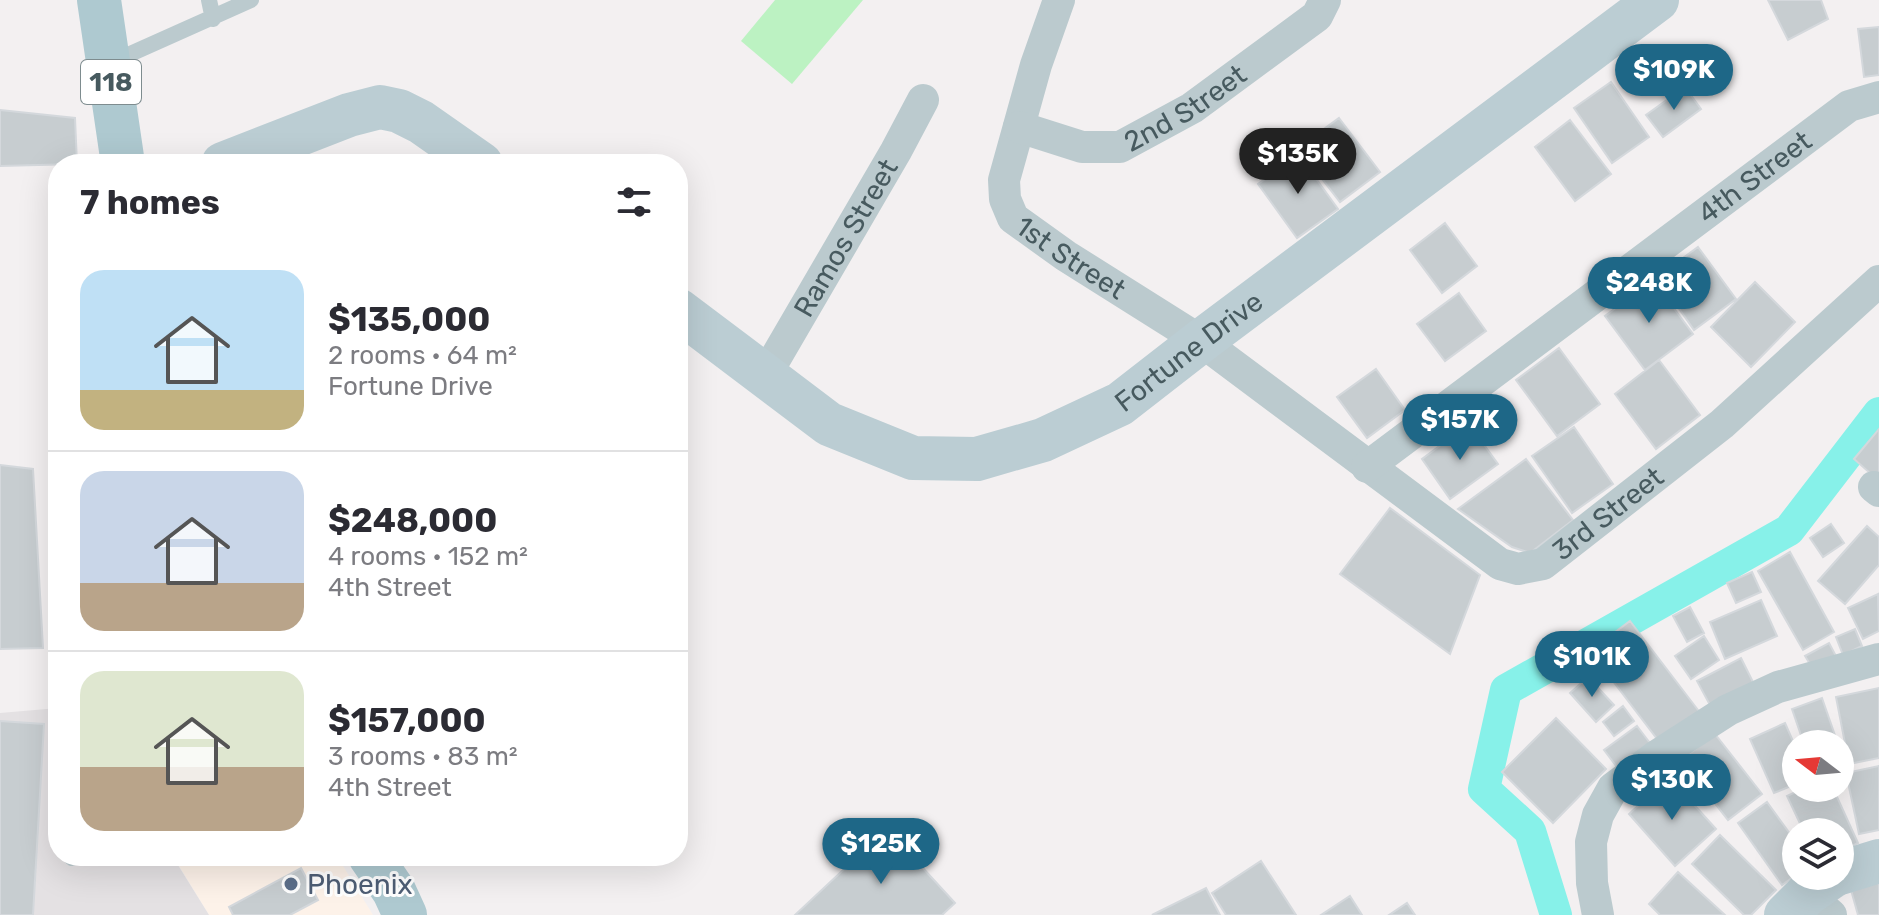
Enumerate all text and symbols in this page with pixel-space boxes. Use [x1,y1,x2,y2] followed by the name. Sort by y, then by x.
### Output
[1618,44,1730,112] pin: $109K
[1633,54,1715,85] text: $109K
[1118,58,1253,159] street label: 2nd Street
[81,60,141,104] road number: 118
[1691,124,1818,230] street label: 4th Street
[1242,128,1354,196] pin: $135K
[1257,138,1339,169] text: $135K
[787,153,905,323] street label: Ramos Street
[612,180,656,224] icon: filters
[80,182,220,223] text: 7 homes
[1009,209,1132,306] street label: 1st Street
[1593,257,1705,325] pin: $248K
[1606,267,1692,298] text: $248K
[1108,285,1269,419] street label: Fortune Drive
[328,299,490,340] text: $135,000
[144,302,240,398] icon: home
[328,340,517,371] text: 2 rooms · 64 m²
[328,371,493,402] text: Fortune Drive
[1404,394,1516,462] pin: $157K
[1420,404,1500,435] text: $157K
[1546,460,1670,567] street label: 3rd Street
[328,500,497,541] text: $248,000
[144,503,240,599] icon: home
[328,541,528,572] text: 4 rooms · 152 m²
[328,572,452,603] text: 4th Street
[1536,631,1648,699] pin: $101K
[1553,641,1631,672] text: $101K
[328,700,486,741] text: $157,000
[144,703,240,799] icon: home
[1782,730,1854,802] north arrow
[1782,730,1854,890] map controls
[328,741,518,772] text: 3 rooms · 83 m²
[1616,754,1728,822] pin: $130K
[1631,764,1713,795] text: $130K
[328,772,452,803] text: 4th Street
[825,818,937,886] pin: $125K
[1782,818,1854,890] button: layers
[840,828,922,859] text: $125K
[307,868,413,901] place label: Phoenix
[282,875,300,893] marker: Phoenix

